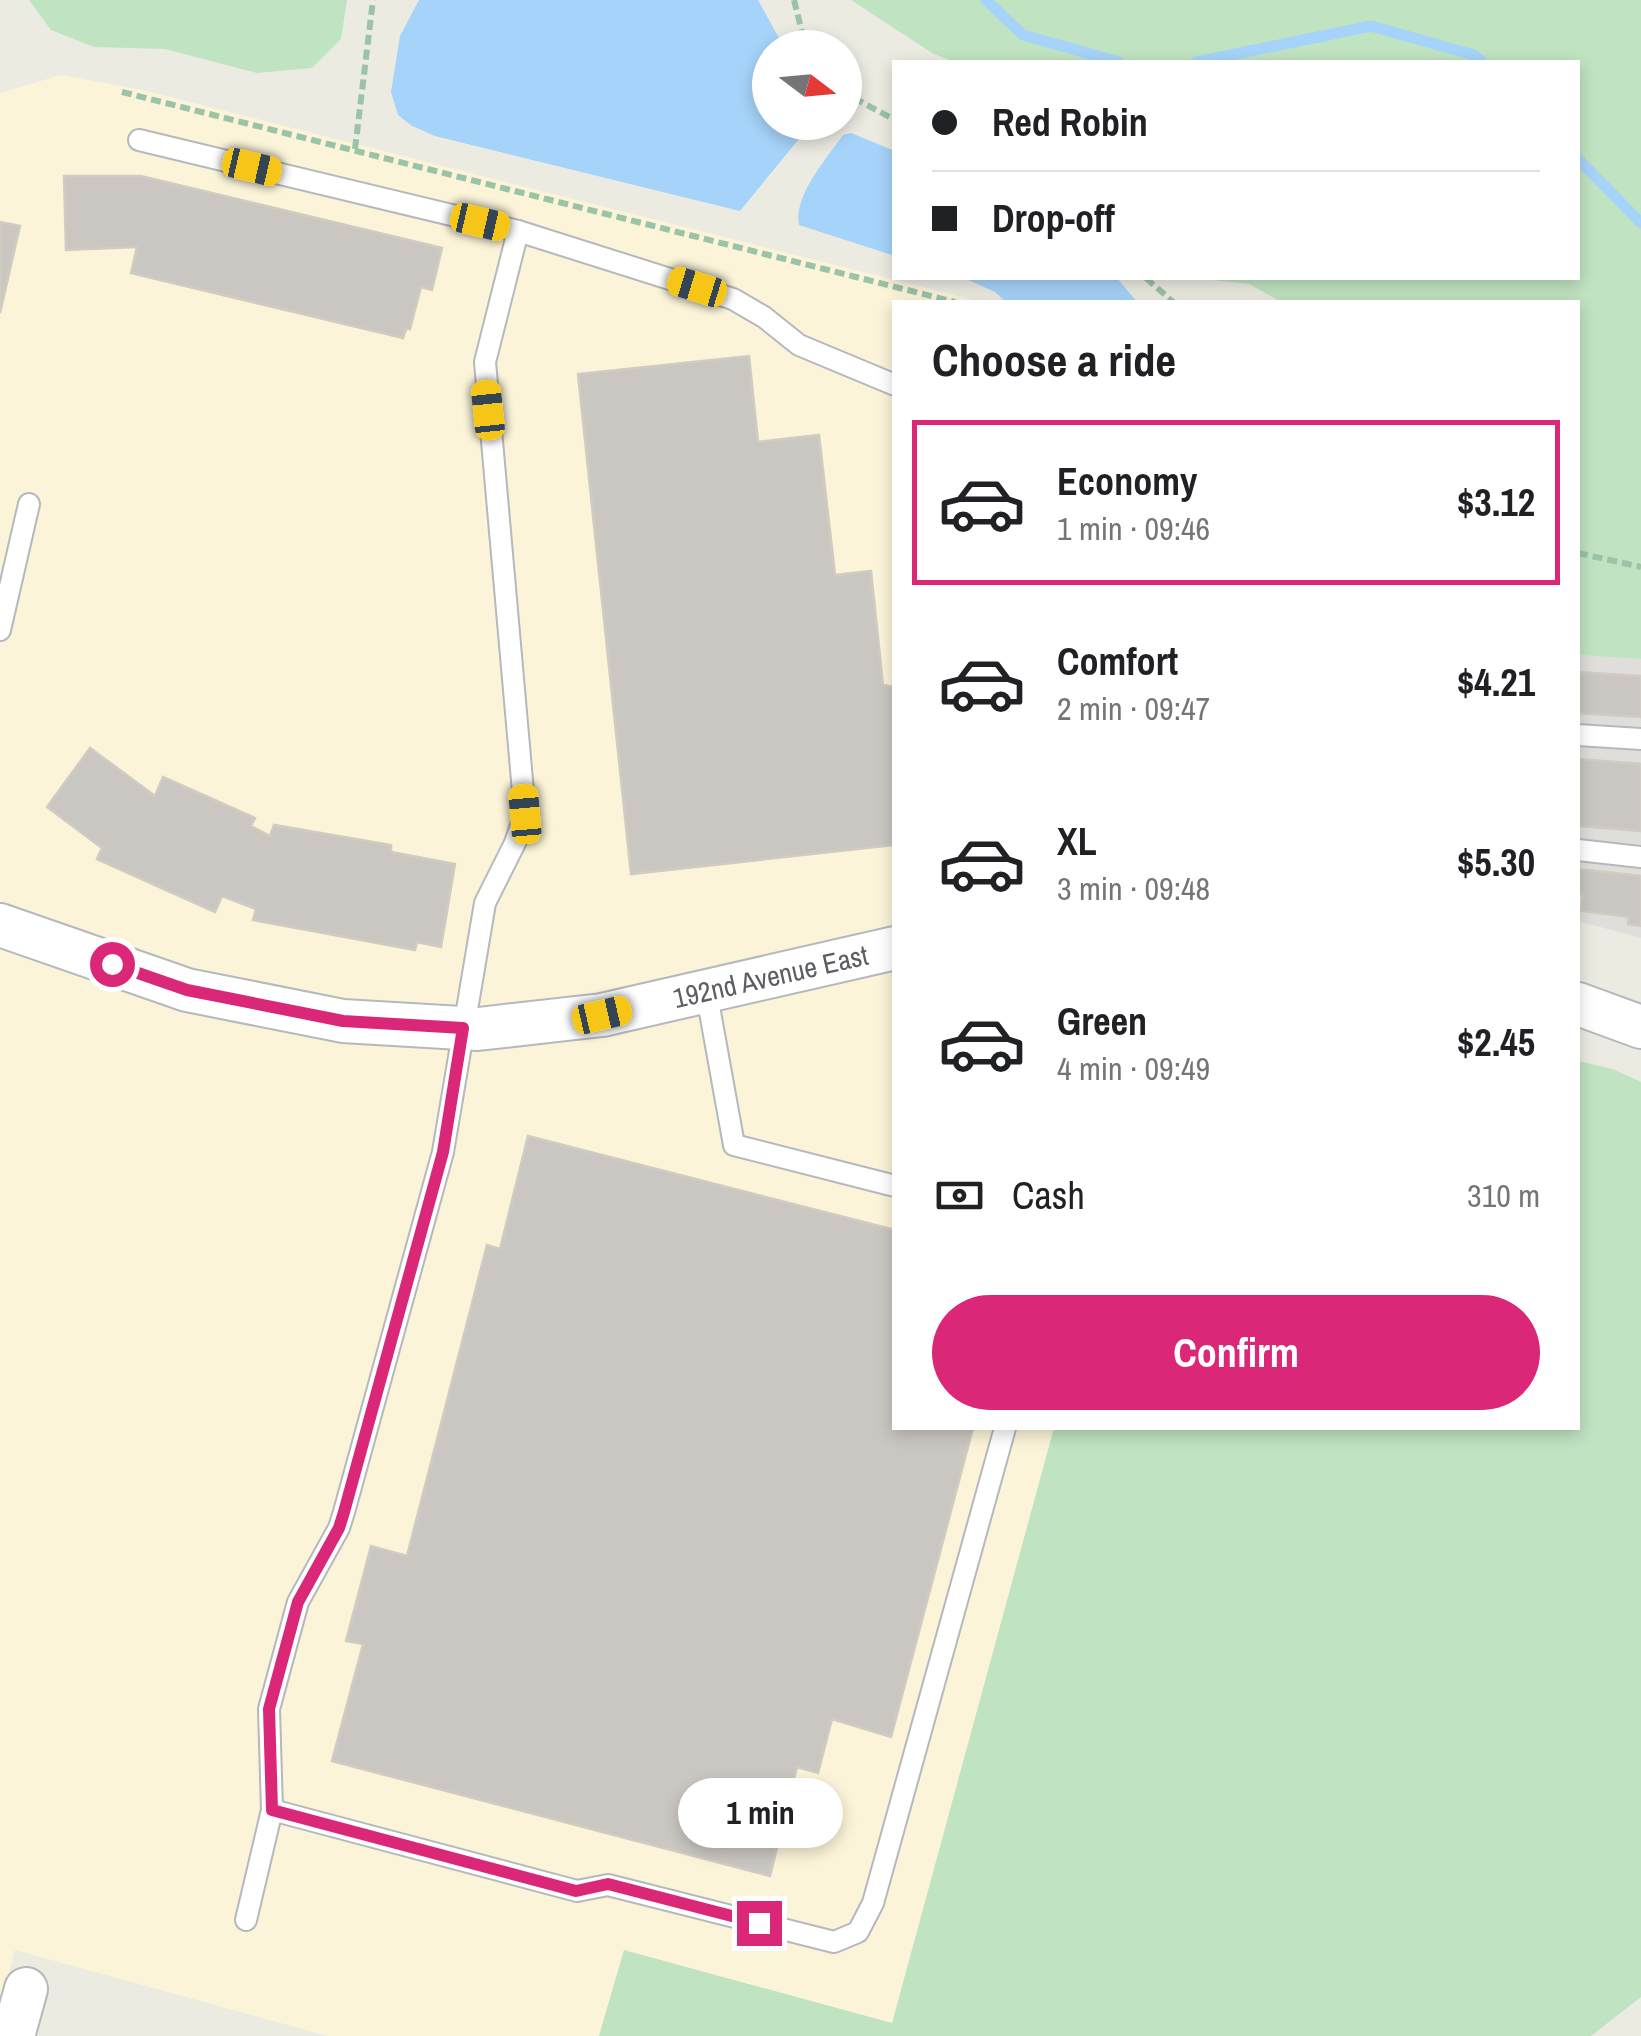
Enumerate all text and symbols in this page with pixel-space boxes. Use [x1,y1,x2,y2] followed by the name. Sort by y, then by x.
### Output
[752,30,862,140] north arrow
[752,30,862,140] map controls
[992,97,1148,148] text: Red Robin
[219,146,285,188] car
[992,193,1115,244] text: Drop-off
[447,201,513,243] car
[664,264,730,310] car
[932,329,1176,390] text: Choose a ride
[470,379,506,441] car
[1057,456,1197,507] text: Economy
[937,458,1027,548] icon: car
[1457,477,1535,528] text: $3.12
[1057,507,1210,550] text: 1 min · 09:46
[1057,636,1178,687] text: Comfort
[937,638,1027,728] icon: car
[1457,657,1535,708] text: $4.21
[1057,687,1210,730] text: 2 min · 09:47
[507,783,543,845] car
[1057,816,1097,867] text: XL
[937,818,1027,908] icon: car
[1457,837,1535,888] text: $5.30
[1057,867,1210,910] text: 3 min · 09:48
[669,936,872,1017] street label: 192nd Avenue East
[90,942,135,987] route start
[569,994,635,1036] car
[1057,996,1147,1047] text: Green
[937,998,1027,1088] icon: car
[1457,1017,1535,1068] text: $2.45
[1057,1047,1210,1090] text: 4 min · 09:49
[932,1168,987,1223] icon: cash
[1012,1170,1085,1221] text: Cash
[1467,1174,1540,1217] text: 310 m
[932,1295,1540,1410] button: Confirm
[676,1778,842,1848] callout: 1 min
[726,1791,795,1834] text: 1 min
[737,1901,782,1946] route end

